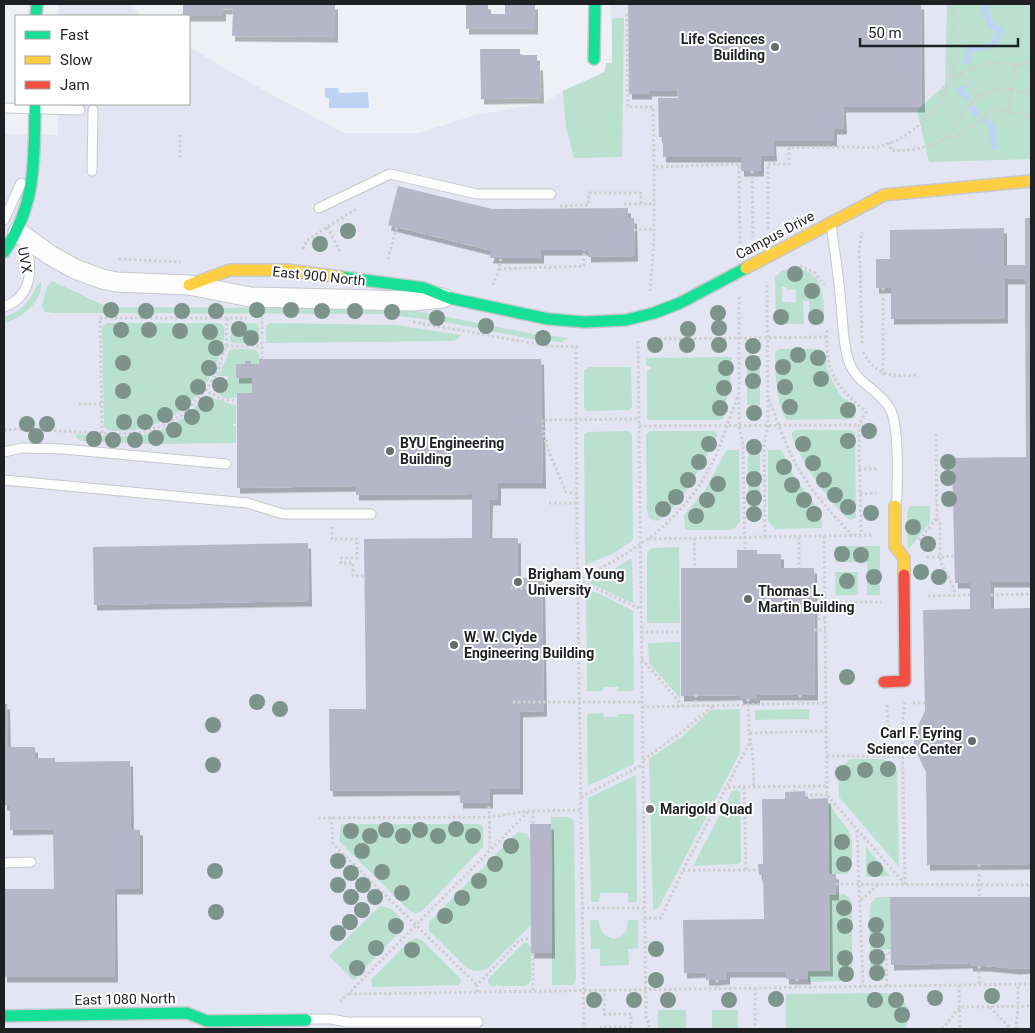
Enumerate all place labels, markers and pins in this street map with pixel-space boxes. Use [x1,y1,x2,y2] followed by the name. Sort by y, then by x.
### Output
[681,31,765,63] place label: Life Sciences Building
[769,41,781,53] marker: Life Sciences Building
[400,435,504,467] place label: BYU Engineering Building
[384,445,396,457] marker: BYU Engineering Building
[528,566,625,598] place label: Brigham Young University
[512,576,524,588] marker: Brigham Young University
[758,583,855,615] place label: Thomas L. Martin Building
[742,593,754,605] marker: Thomas L. Martin Building
[464,629,594,661] place label: W. W. Clyde Engineering Building
[448,639,460,651] marker: W. W. Clyde Engineering Building
[867,725,962,757] place label: Carl F. Eyring Science Center
[966,735,978,747] marker: Carl F. Eyring Science Center
[660,801,753,817] place label: Marigold Quad
[644,803,656,815] marker: Marigold Quad

